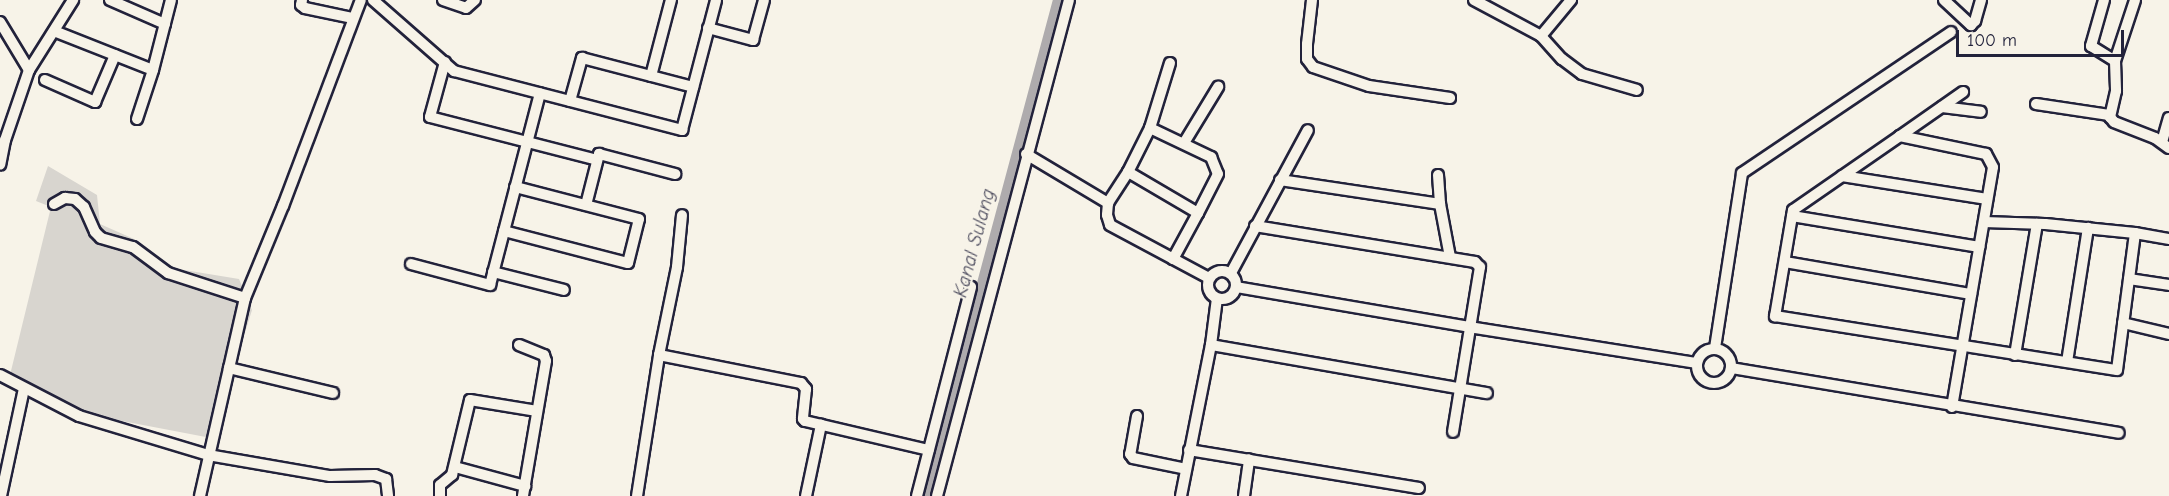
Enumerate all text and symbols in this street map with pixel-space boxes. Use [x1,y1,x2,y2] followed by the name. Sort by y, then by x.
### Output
[1959,18,2127,56] scale bar
[1967,30,2017,51] text: 100 m
[948,186,1000,300] water label: Kanal Sulang

